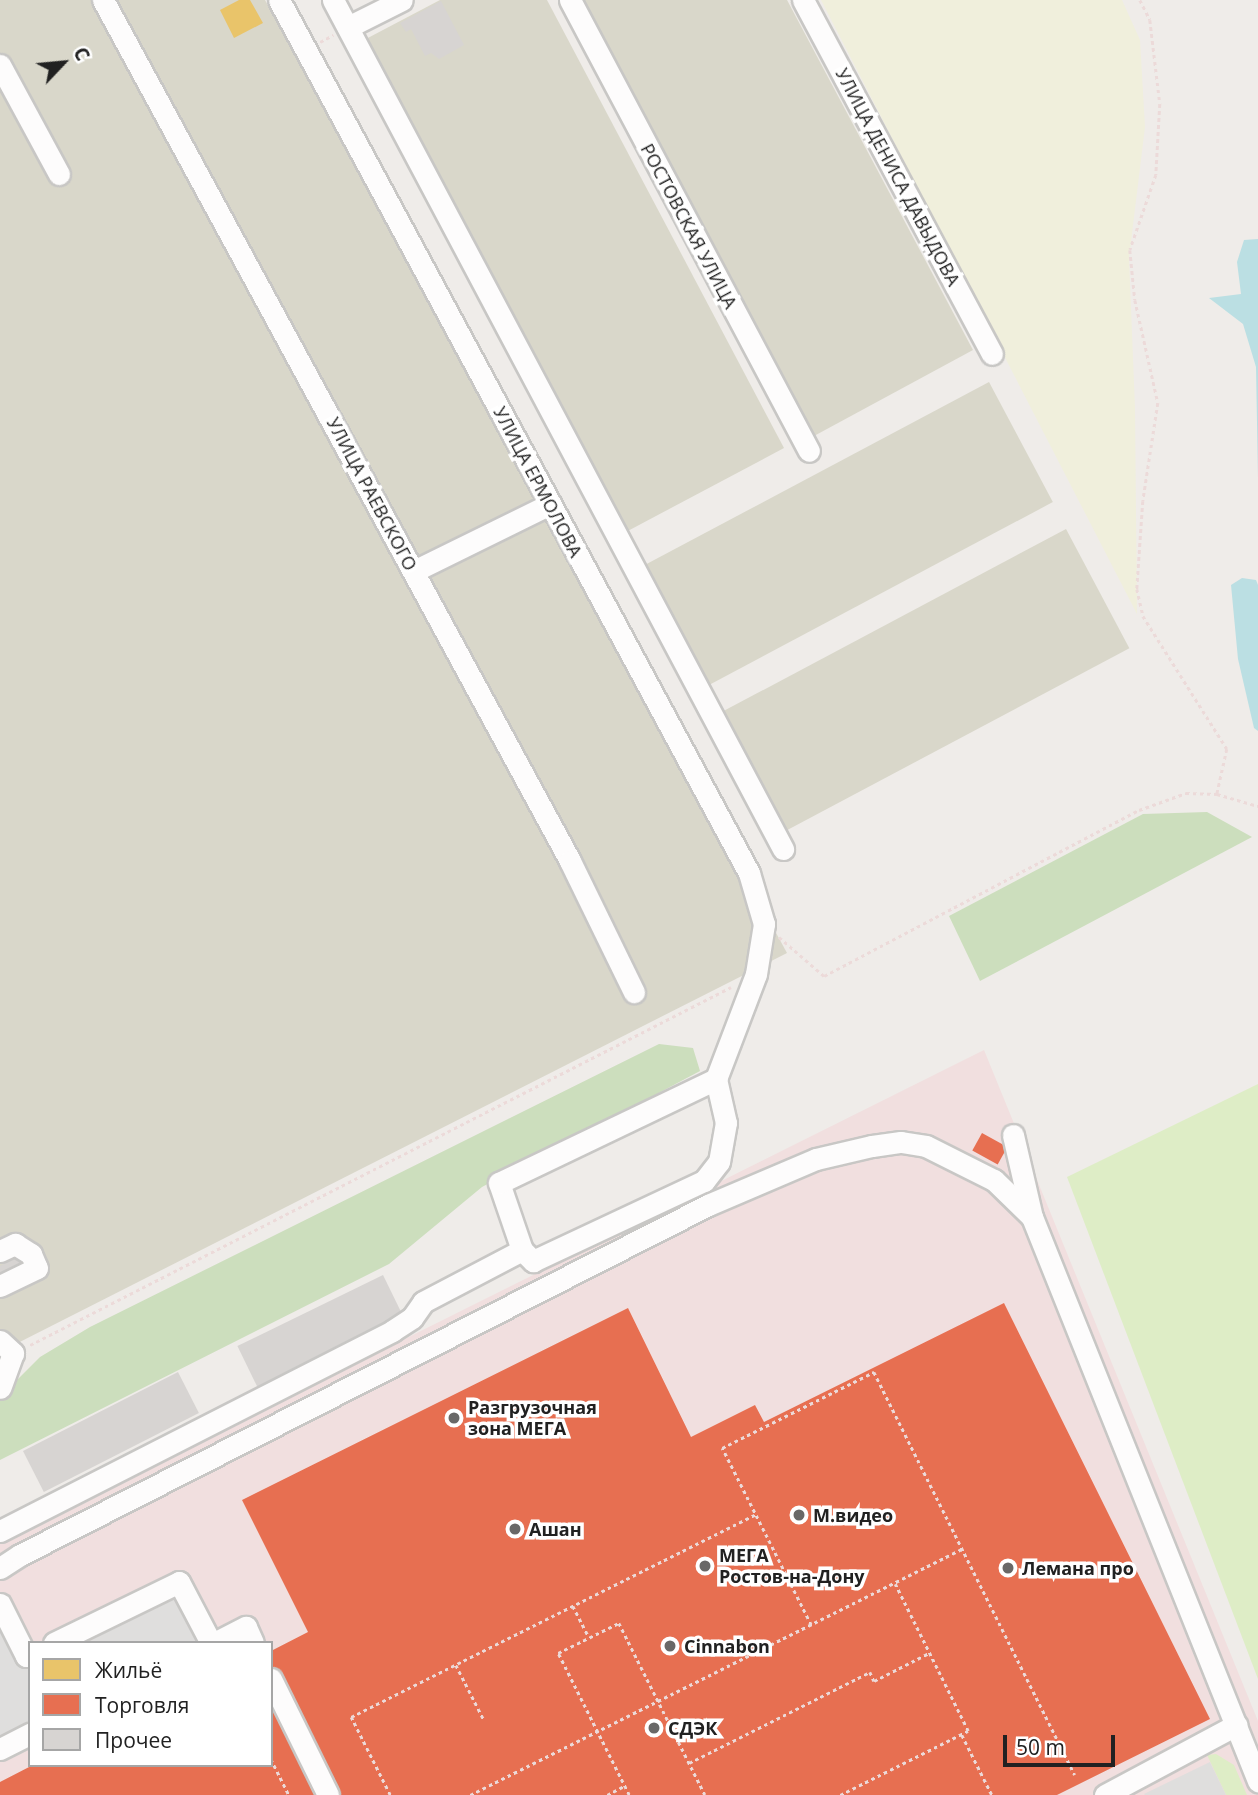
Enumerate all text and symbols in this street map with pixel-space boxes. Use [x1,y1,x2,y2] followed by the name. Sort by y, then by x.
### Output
[28,28,98,98] north arrow
[68,43,96,65] text: С
[831,64,965,290] street label: УЛИЦА ДЕНИСА ДАВЫДОВА
[636,140,742,312] street label: РОСТОВСКАЯ УЛИЦА
[489,403,587,561] street label: УЛИЦА ЕРМОЛОВА
[322,414,422,574] street label: УЛИЦА РАЕВСКОГО
[468,1397,597,1440] place label: Разгрузочная зона МЕГА
[446,1410,462,1426] marker: Разгрузочная зона МЕГА
[813,1504,893,1526] place label: М.видео
[791,1507,807,1523] marker: М.видео
[529,1518,582,1540] place label: Ашан
[507,1521,523,1537] marker: Ашан
[719,1545,865,1588] place label: МЕГА Ростов-на-Дону
[1022,1557,1134,1579] place label: Лемана про
[697,1558,713,1574] marker: МЕГА Ростов-на-Дону
[1000,1560,1016,1576] marker: Лемана про
[684,1635,770,1657] place label: Cinnabon
[662,1638,678,1654] marker: Cinnabon
[28,1641,273,1767] legend
[95,1656,162,1684] text: Жильё
[95,1691,189,1719] text: Торговля
[668,1717,717,1739] place label: СДЭК
[646,1720,662,1736] marker: СДЭК
[1006,1722,1118,1766] scale bar
[95,1726,172,1754] text: Прочее
[1016,1733,1065,1761] text: 50 m

